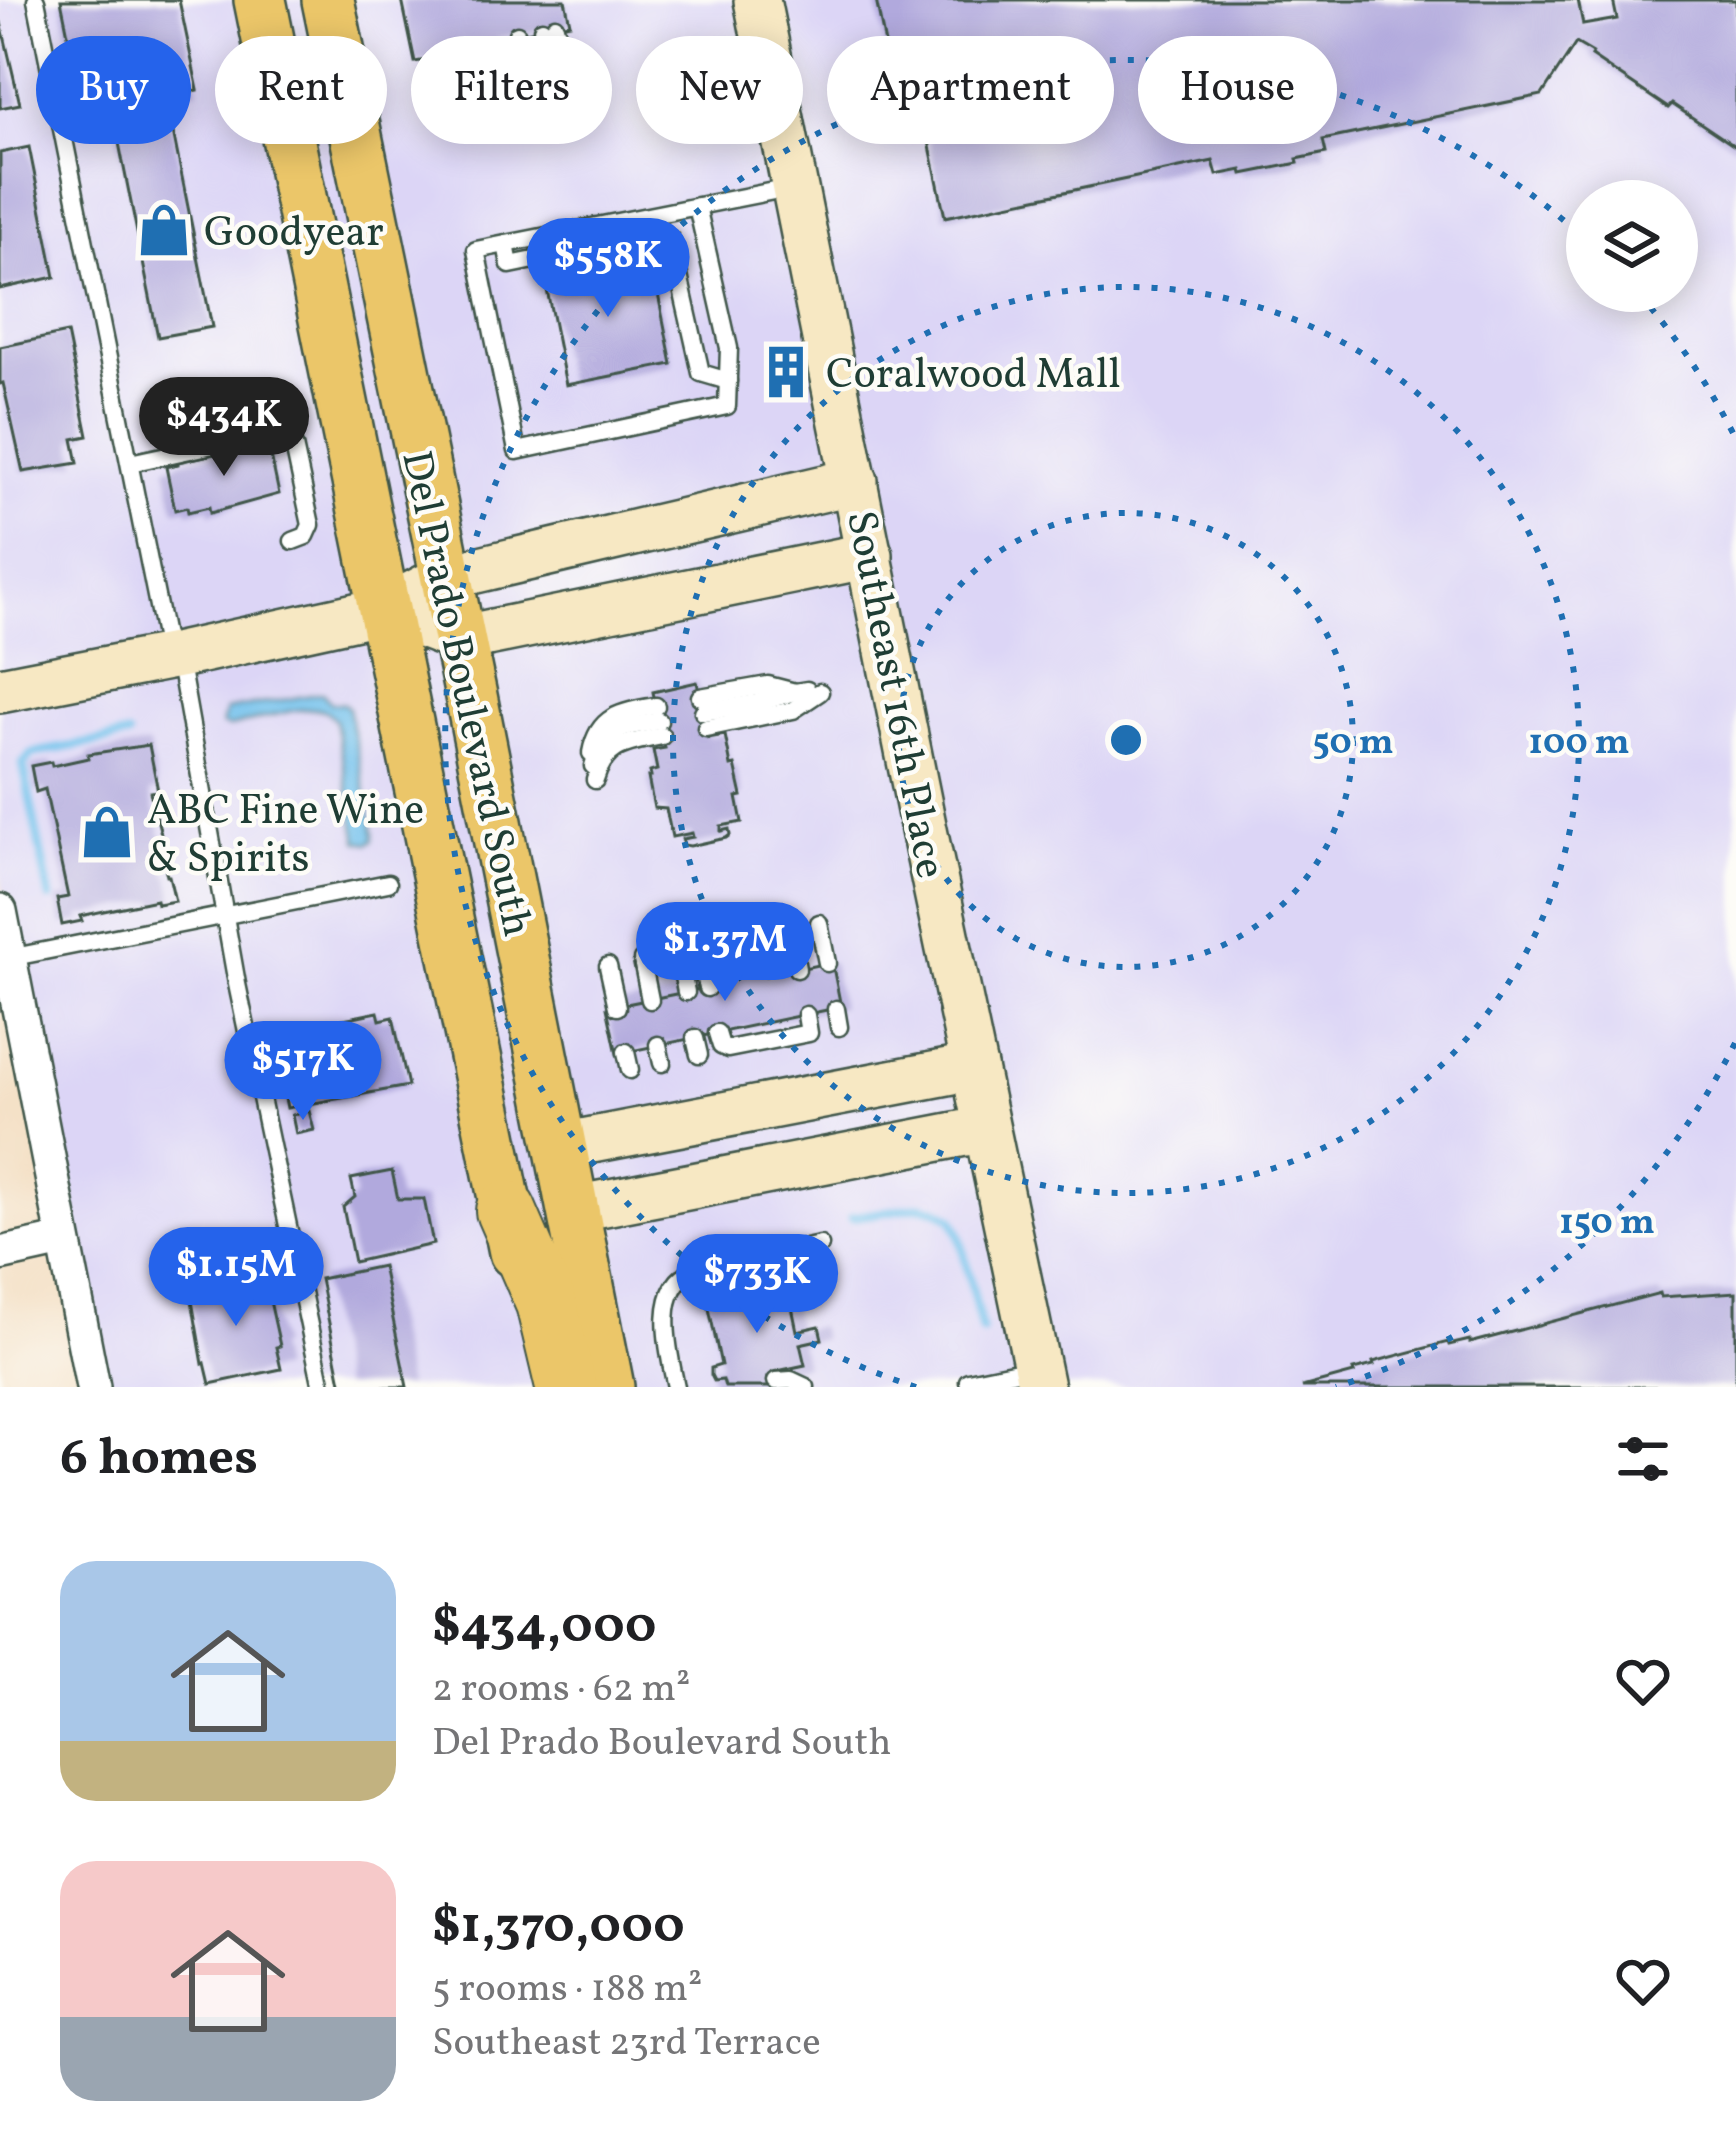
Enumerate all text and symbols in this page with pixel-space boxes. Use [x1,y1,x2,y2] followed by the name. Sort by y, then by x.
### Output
[36,36,191,144] chip: Buy
[215,36,387,144] chip: Rent
[411,36,612,144] chip: Filters
[636,36,803,144] chip: New
[827,36,1114,144] chip: Apartment
[1138,36,1337,144] chip: House
[1566,180,1698,312] map controls
[1566,180,1698,312] button: layers
[135,201,193,259] shop icon: Goodyear
[204,205,384,264] place label: Goodyear
[524,218,692,320] pin: $558K
[554,230,662,284] text: $558K
[757,343,815,401] building icon: Coralwood Mall
[826,347,1121,406] place label: Coralwood Mall
[140,377,308,479] pin: $434K
[166,389,282,443] text: $434K
[384,446,545,942] street label: Del Prado Boulevard South
[829,506,958,884] street label: Southeast 16th Place
[1105,719,1147,761] centre of rings
[1312,719,1394,769] text: 50 m
[1528,719,1630,769] text: 100 m
[147,783,424,890] place label: ABC Fine Wine & Spirits
[78,803,136,861] shop icon: ABC Fine Wine & Spirits
[627,902,823,1004] pin: $1.37M
[663,914,787,968] text: $1.37M
[219,1021,387,1123] pin: $517K
[251,1033,355,1087] text: $517K
[1559,1199,1655,1249] text: 150 m
[138,1227,334,1329] pin: $1.15M
[673,1234,841,1336] pin: $733K
[176,1239,296,1293] text: $1.15M
[703,1246,811,1300] text: $733K
[60,1424,258,1495] text: 6 homes
[1610,1426,1676,1492] icon: filters
[432,1592,656,1663] text: $434,000
[156,1609,300,1753] icon: home
[1610,1648,1676,1714] icon: heart
[432,1663,690,1717] text: 2 rooms · 62 m²
[432,1717,892,1771] text: Del Prado Boulevard South
[432,1892,685,1963] text: $1,370,000
[156,1909,300,2053] icon: home
[1610,1948,1676,2014] icon: heart
[432,1963,702,2017] text: 5 rooms · 188 m²
[432,2017,821,2071] text: Southeast 23rd Terrace

